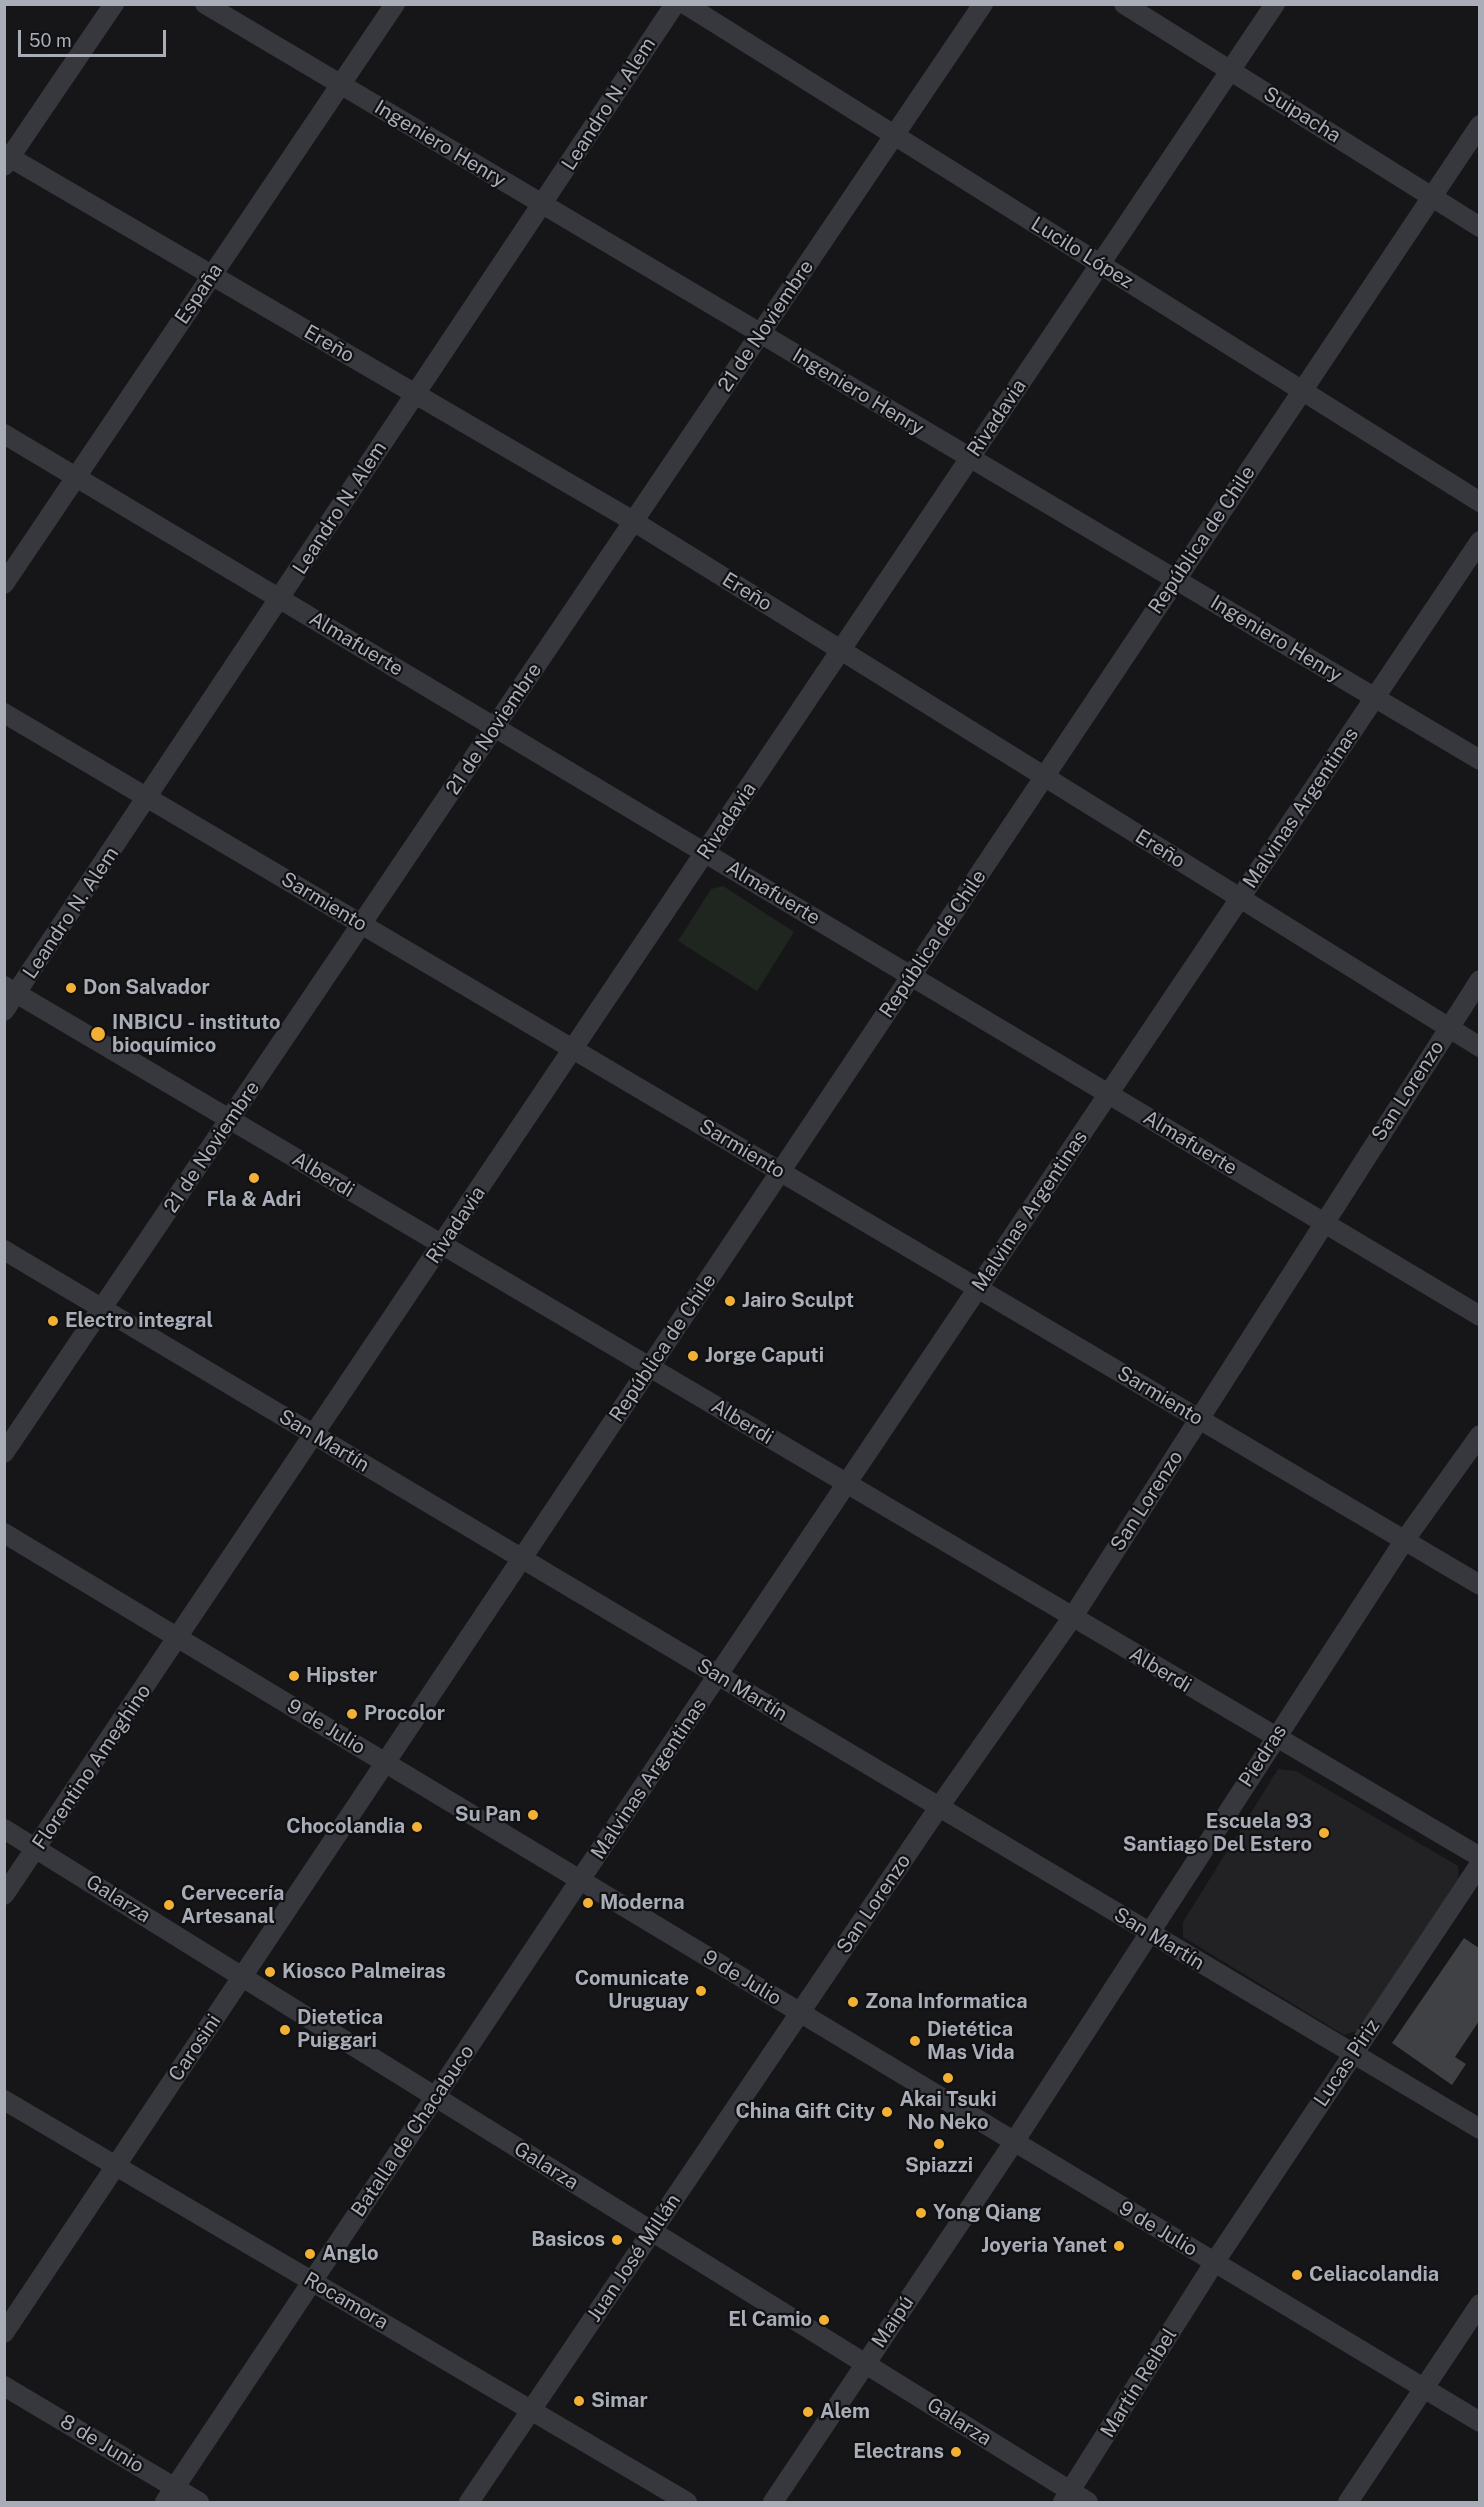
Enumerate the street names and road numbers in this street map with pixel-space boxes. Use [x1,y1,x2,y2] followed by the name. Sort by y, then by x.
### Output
[557,33,661,175] street label: Leandro N. Alem
[1259,82,1345,148] street label: Suipacha
[370,95,510,193] street label: Ingeniero Henry
[1027,212,1137,294] street label: Lucilo López
[713,256,819,396] street label: 21 de Noviembre
[170,259,228,329] street label: España
[300,320,358,368] street label: Ereño
[788,343,928,441] street label: Ingeniero Henry
[962,375,1032,461] street label: Rivadavia
[288,437,392,579] street label: Leandro N. Alem
[1144,462,1260,618] street label: República de Chile
[718,568,776,616] street label: Ereño
[1206,590,1346,688] street label: Ingeniero Henry
[305,607,407,681] street label: Almafuerte
[441,659,547,799] street label: 21 de Noviembre
[1238,723,1364,893] street label: Malvinas Argentinas
[692,778,762,864] street label: Rivadavia
[1131,825,1189,873] street label: Ereño
[18,843,124,983] street label: Leandro N. Alem
[722,856,824,930] street label: Almafuerte
[875,866,991,1022] street label: República de Chile
[277,867,371,937] street label: Sarmiento
[1367,1036,1449,1146] street label: San Lorenzo
[159,1077,265,1217] street label: 21 de Noviembre
[1139,1106,1241,1180] street label: Almafuerte
[695,1114,789,1184] street label: Sarmiento
[967,1126,1093,1296] street label: Malvinas Argentinas
[288,1147,358,1203] street label: Alberdi
[421,1182,491,1268] street label: Rivadavia
[605,1270,721,1426] street label: República de Chile
[1113,1361,1207,1431] street label: Sarmiento
[707,1394,777,1450] street label: Alberdi
[274,1405,374,1477] street label: San Martín
[1106,1446,1188,1556] street label: San Lorenzo
[1125,1642,1195,1698] street label: Alberdi
[692,1654,792,1726] street label: San Martín
[28,1680,156,1854] street label: Florentino Ameghino
[282,1694,370,1760] street label: 9 de Julio
[586,1694,712,1864] street label: Malvinas Argentinas
[1234,1720,1292,1792] street label: Piedras
[832,1850,916,1958] street label: San Lorenzo
[81,1870,155,1928] street label: Galarza
[1109,1903,1209,1975] street label: San Martín
[698,1945,786,2011] street label: 9 de Julio
[164,2010,226,2086] street label: Carosini
[1309,2015,1385,2111] street label: Lucas Piriz
[346,2040,480,2222] street label: Batalla de Chacabuco
[509,2137,583,2195] street label: Galarza
[582,2189,686,2327] street label: Juan José Millán
[1114,2196,1202,2262] street label: 9 de Julio
[300,2267,392,2335] street label: Rocamora
[867,2292,919,2352] street label: Maipú
[1096,2324,1182,2442] street label: Martín Reibel
[922,2393,996,2451] street label: Galarza
[56,2410,148,2478] street label: 8 de Junio

